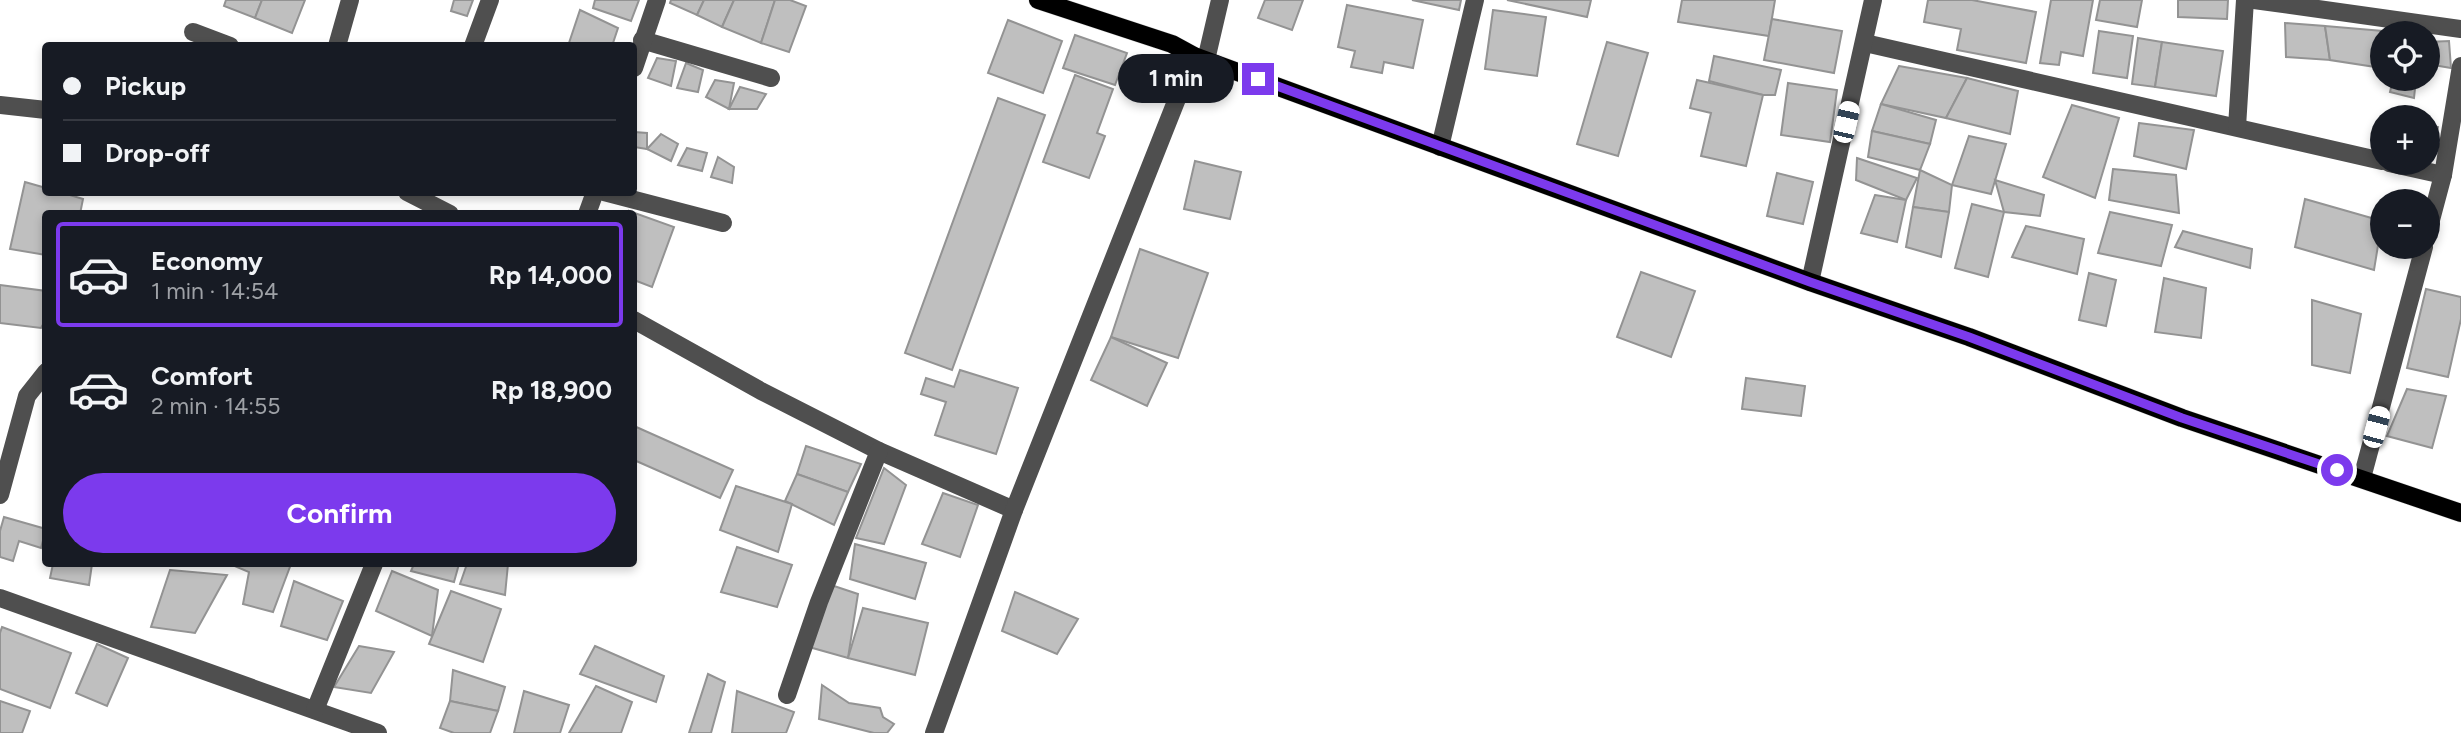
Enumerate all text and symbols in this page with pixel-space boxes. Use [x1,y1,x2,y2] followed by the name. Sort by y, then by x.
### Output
[2370,21,2440,259] map controls
[2370,21,2440,91] button: locate
[1118,55,1234,104] callout: 1 min
[1242,63,1274,95] route end
[1149,64,1203,92] text: 1 min
[105,70,186,102] text: Pickup
[1832,99,1861,145] car
[2370,105,2440,175] button: +
[105,137,210,169] text: Drop-off
[2370,189,2440,259] button: −
[67,243,130,306] icon: car
[151,245,263,277] text: Economy
[489,259,612,291] text: Rp 14,000
[151,277,278,305] text: 1 min · 14:54
[67,358,130,421] icon: car
[151,360,253,392] text: Comfort
[491,374,612,406] text: Rp 18,900
[151,392,281,420] text: 2 min · 14:55
[2361,404,2392,450] car
[2321,454,2353,486] route start
[63,473,616,553] button: Confirm

